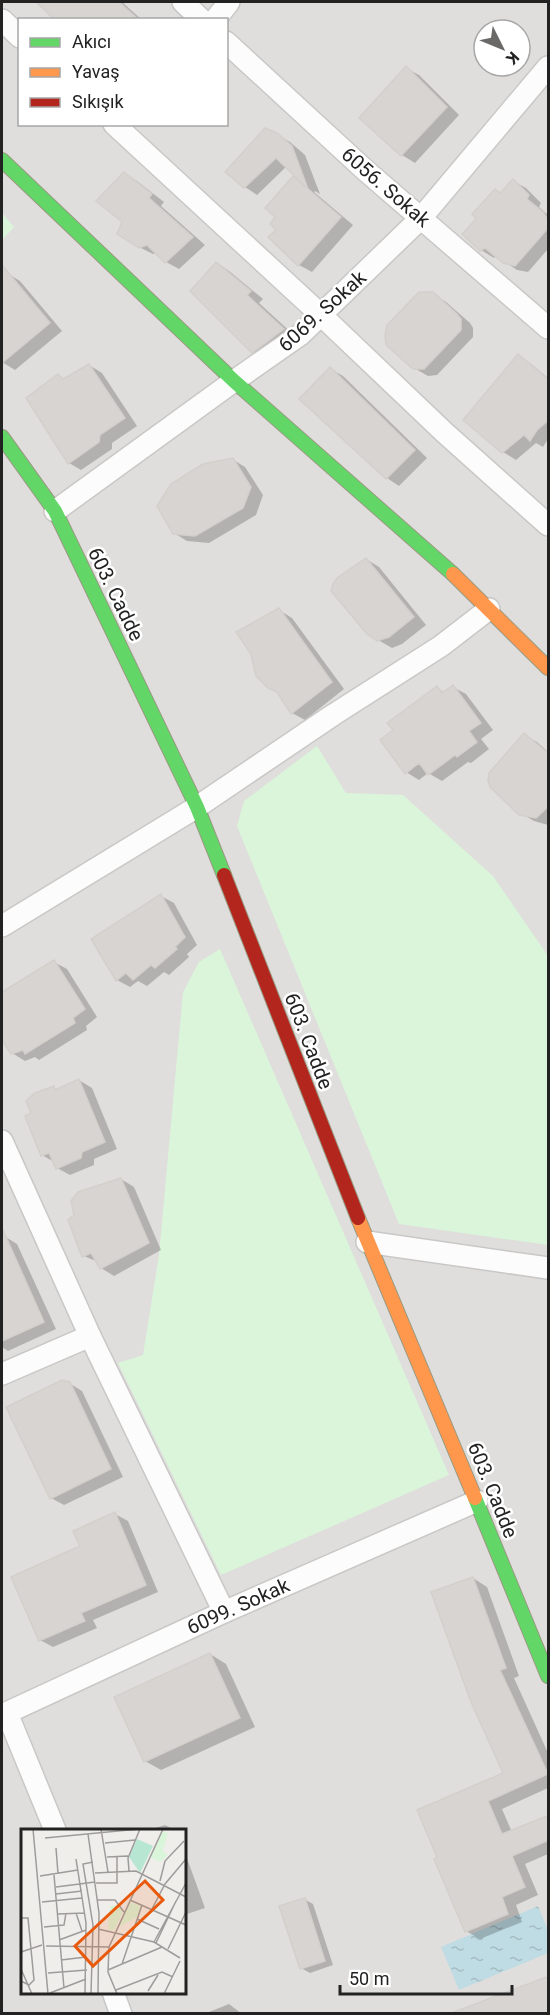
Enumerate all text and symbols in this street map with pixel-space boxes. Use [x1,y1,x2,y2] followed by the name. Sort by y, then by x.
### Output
[18,18,228,126] legend
[472,18,532,78] north arrow
[72,31,111,52] text: Akıcı
[502,48,523,69] text: K
[72,61,120,82] text: Yavaş
[72,91,124,112] text: Sıkışık
[337,142,436,233] street label: 6056. Sokak
[273,265,371,357] street label: 6069. Sokak
[83,543,149,645] street label: 603. Cadde
[280,990,338,1092] street label: 603. Cadde
[463,1439,523,1541] street label: 603. Cadde
[183,1572,294,1639] street label: 6099. Sokak
[21,1829,186,1994] inset map
[340,1958,512,1996] scale bar
[349,1968,389,1989] text: 50 m

